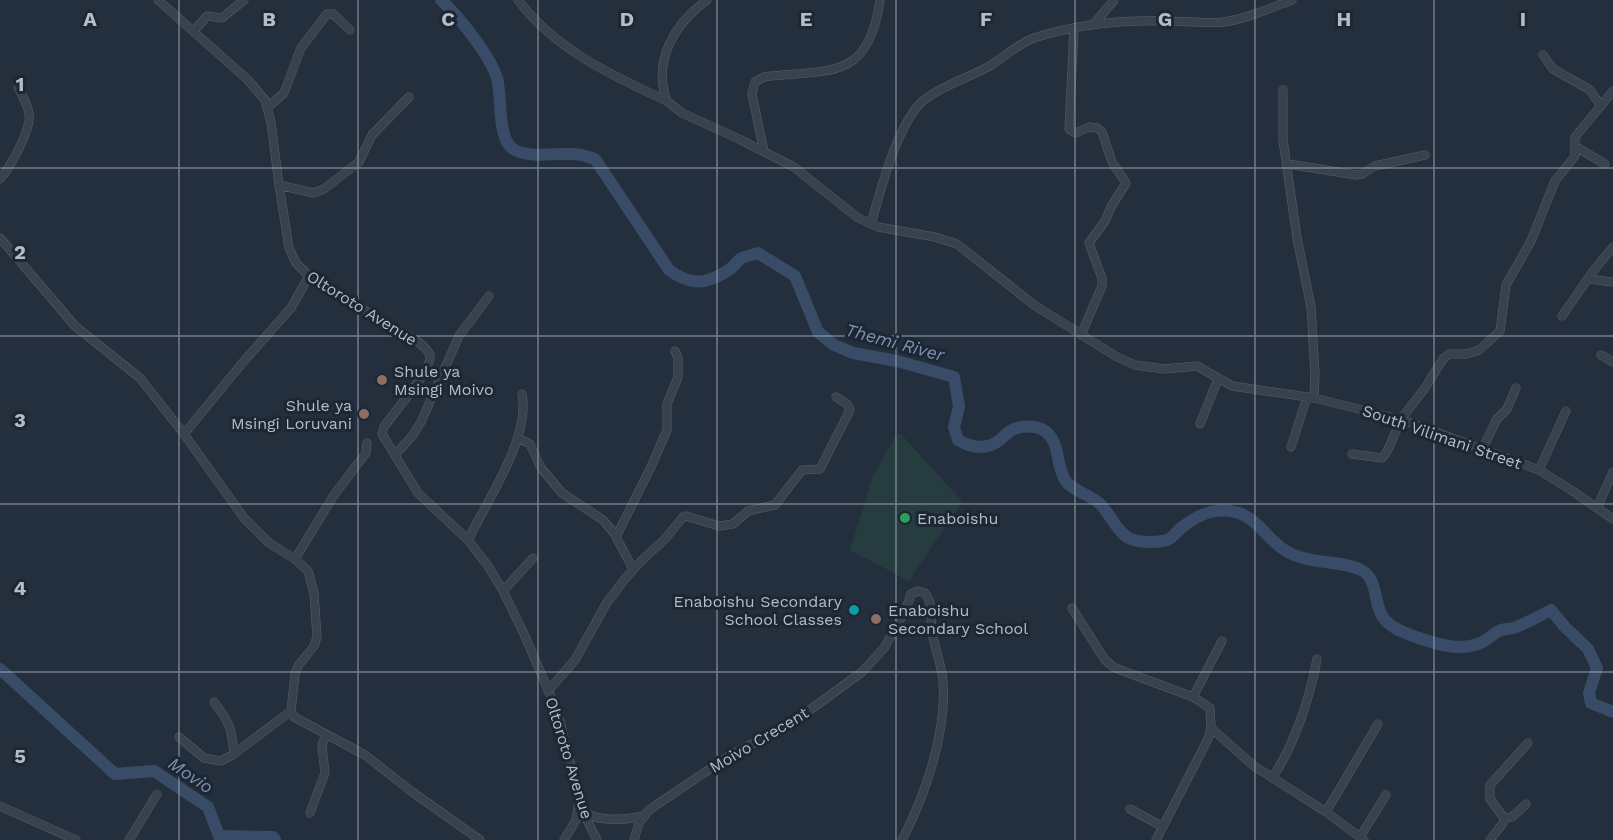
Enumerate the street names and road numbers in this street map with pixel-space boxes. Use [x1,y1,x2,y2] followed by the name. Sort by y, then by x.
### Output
[303,266,421,350] street label: Oltoroto Avenue
[1360,401,1524,473] street label: South Vilimani Street
[541,695,597,821] street label: Oltoroto Avenue
[706,703,812,777] street label: Moivo Crecent

